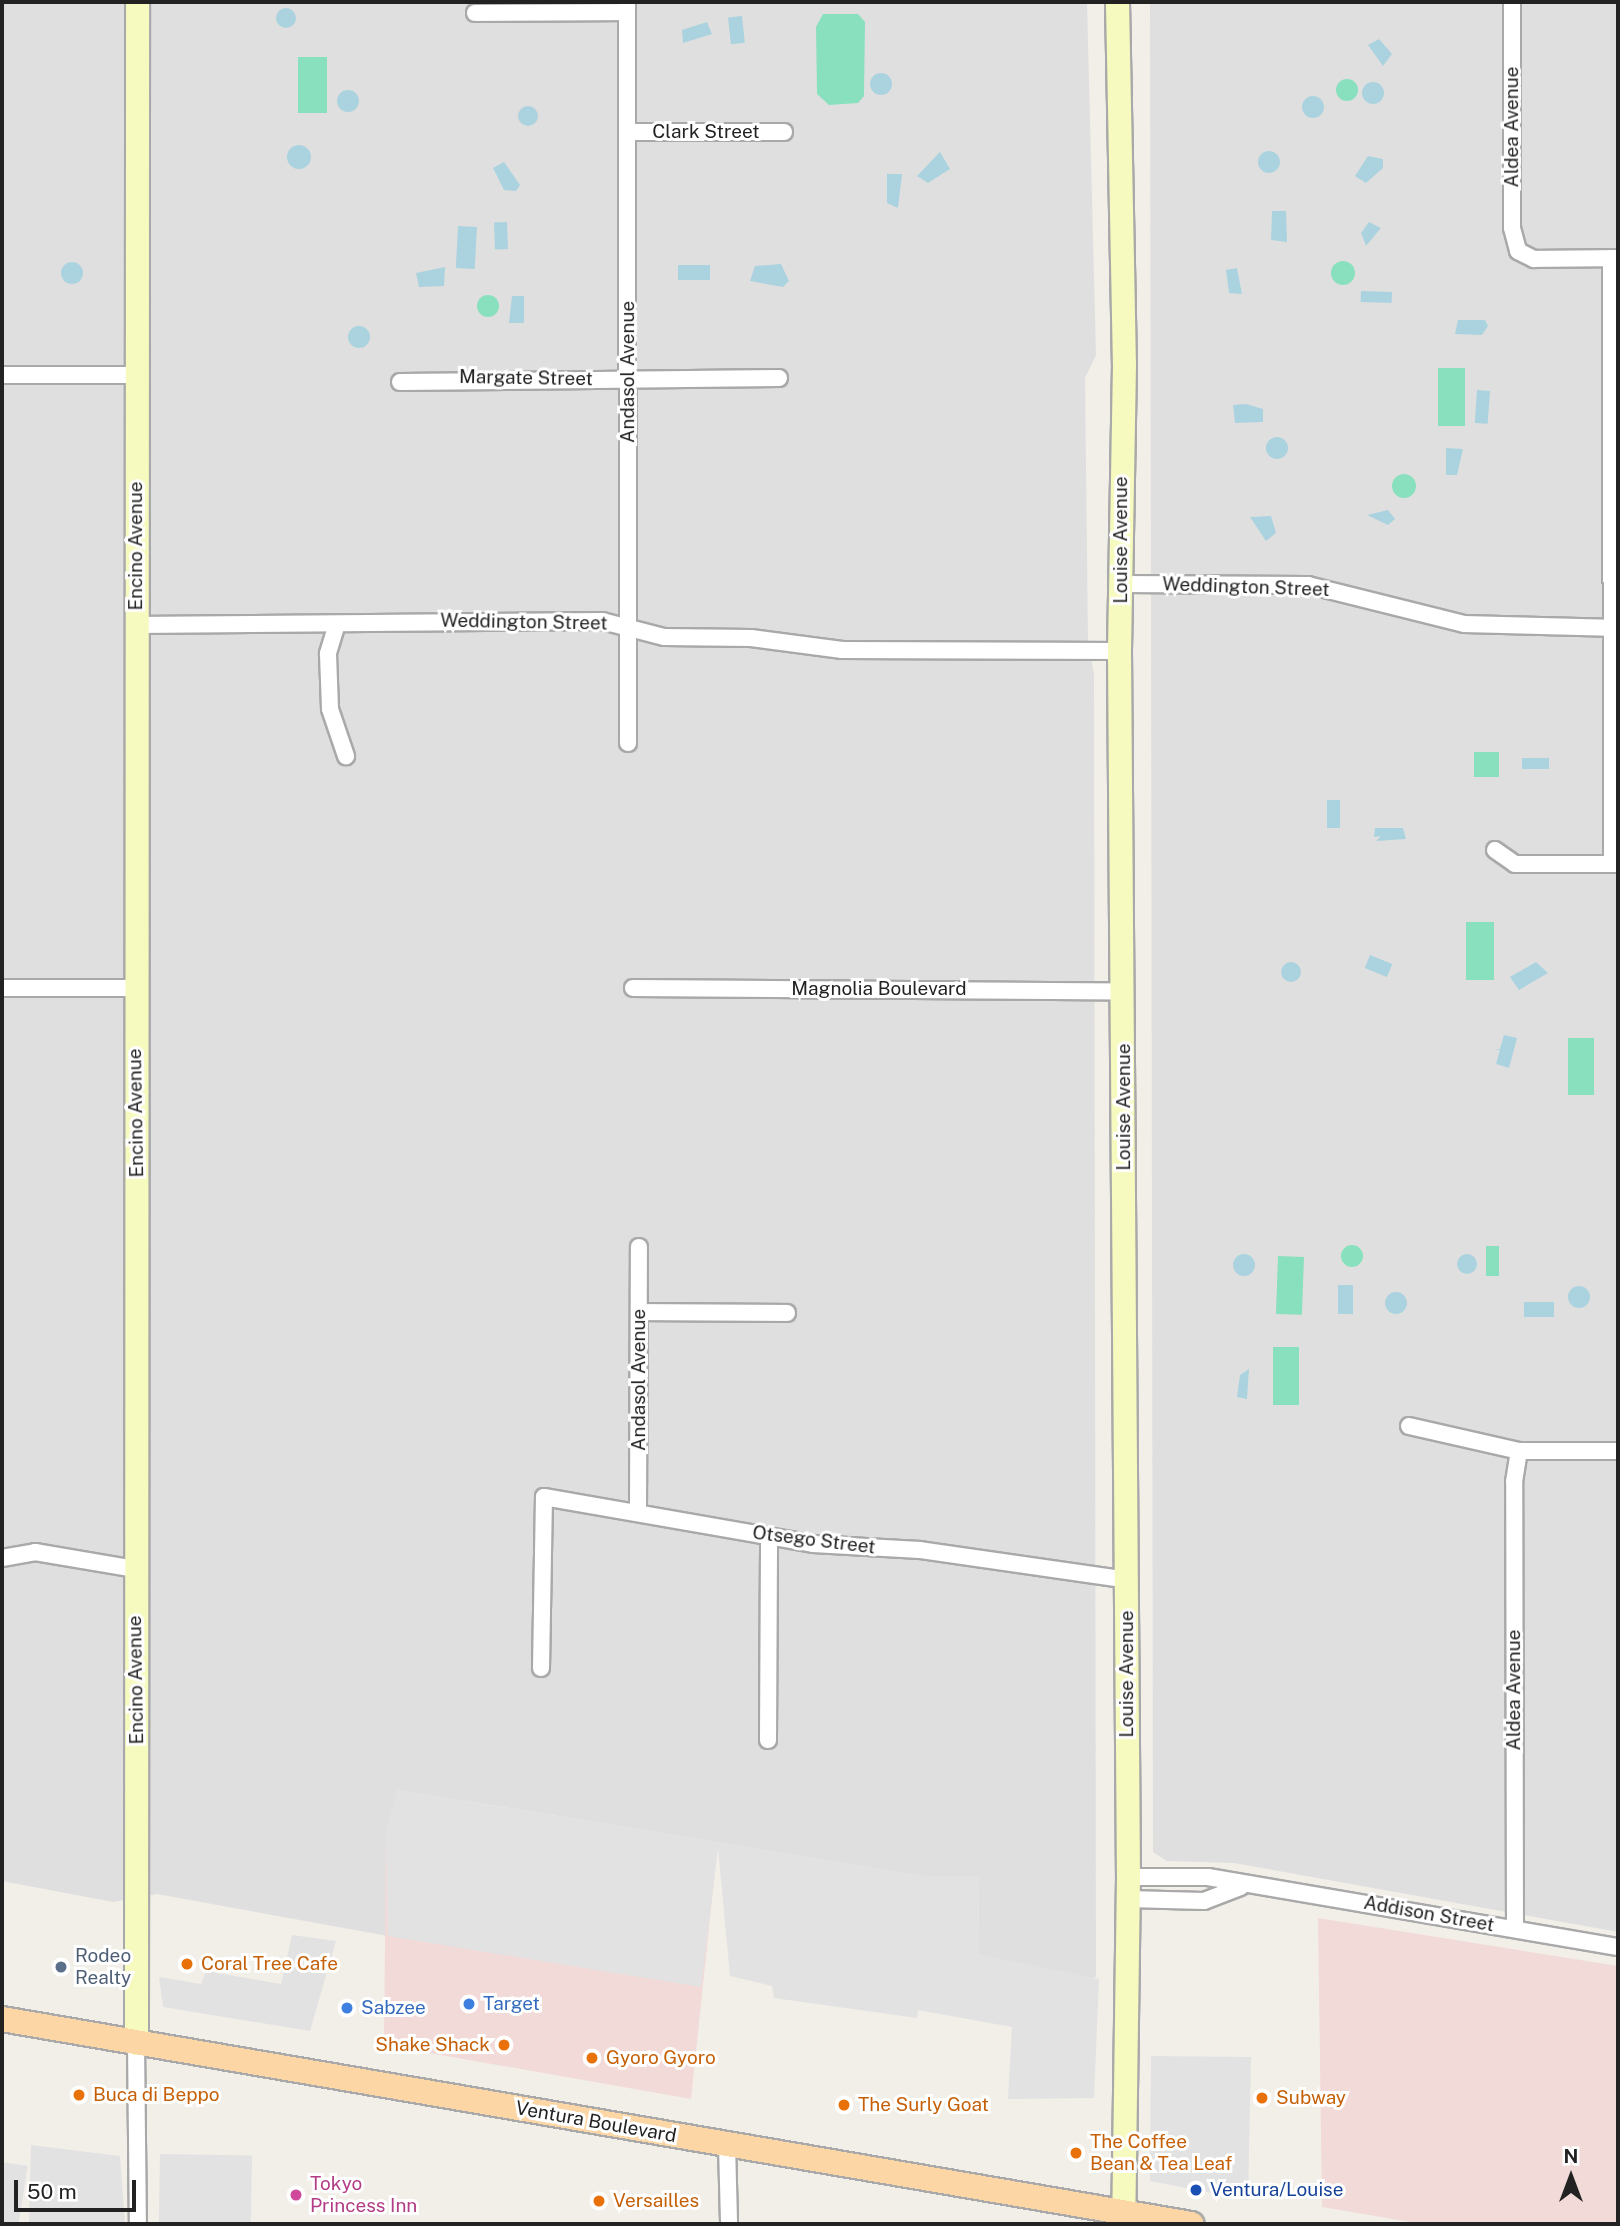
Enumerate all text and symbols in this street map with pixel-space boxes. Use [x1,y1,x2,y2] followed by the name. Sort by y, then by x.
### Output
[1501,66,1523,188] street label: Aldea Avenue
[652,121,760,143] street label: Clark Street
[617,301,639,443] street label: Andasol Avenue
[459,365,593,391] street label: Margate Street
[1110,476,1132,604] street label: Louise Avenue
[125,481,147,611] street label: Encino Avenue
[1162,573,1330,601] street label: Weddington Street
[440,609,608,635] street label: Weddington Street
[791,978,967,1000] street label: Magnolia Boulevard
[1113,1043,1135,1171] street label: Louise Avenue
[123,1048,149,1178] street label: Encino Avenue
[628,1309,650,1451] street label: Andasol Avenue
[751,1521,877,1559] street label: Otsego Street
[1116,1610,1138,1738] street label: Louise Avenue
[123,1615,149,1745] street label: Encino Avenue
[1503,1629,1525,1751] street label: Aldea Avenue
[1362,1891,1496,1937] street label: Addison Street
[75,1945,131,1989] place label: Rodeo Realty
[201,1953,338,1975] place label: Coral Tree Cafe
[179,1956,195,1972] marker: Coral Tree Cafe
[53,1959,69,1975] marker: Rodeo Realty
[483,1993,540,2015] place label: Target
[461,1996,477,2012] marker: Target
[361,1997,426,2019] place label: Sabzee
[339,2000,355,2016] marker: Sabzee
[375,2034,490,2056] place label: Shake Shack
[496,2037,512,2053] marker: Shake Shack
[606,2047,716,2069] place label: Gyoro Gyoro
[584,2050,600,2066] marker: Gyoro Gyoro
[93,2084,220,2106] place label: Buca di Beppo
[71,2087,87,2103] marker: Buca di Beppo
[1276,2087,1346,2109] place label: Subway
[1254,2090,1270,2106] marker: Subway
[858,2094,989,2116] place label: The Surly Goat
[514,2097,678,2147] street label: Ventura Boulevard
[836,2097,852,2113] marker: The Surly Goat
[1090,2131,1232,2175] place label: The Coffee Bean & Tea Leaf
[1536,2142,1606,2212] north arrow
[1068,2145,1084,2161] marker: The Coffee Bean & Tea Leaf
[1564,2145,1578,2167] text: N
[18,2166,140,2210] scale bar
[310,2173,417,2217] place label: Tokyo Princess Inn
[27,2179,77,2204] text: 50 m
[1210,2179,1343,2201] place label: Ventura/Louise
[1188,2182,1204,2198] marker: Ventura/Louise
[288,2187,304,2203] marker: Tokyo Princess Inn
[613,2190,699,2212] place label: Versailles
[591,2193,607,2209] marker: Versailles

